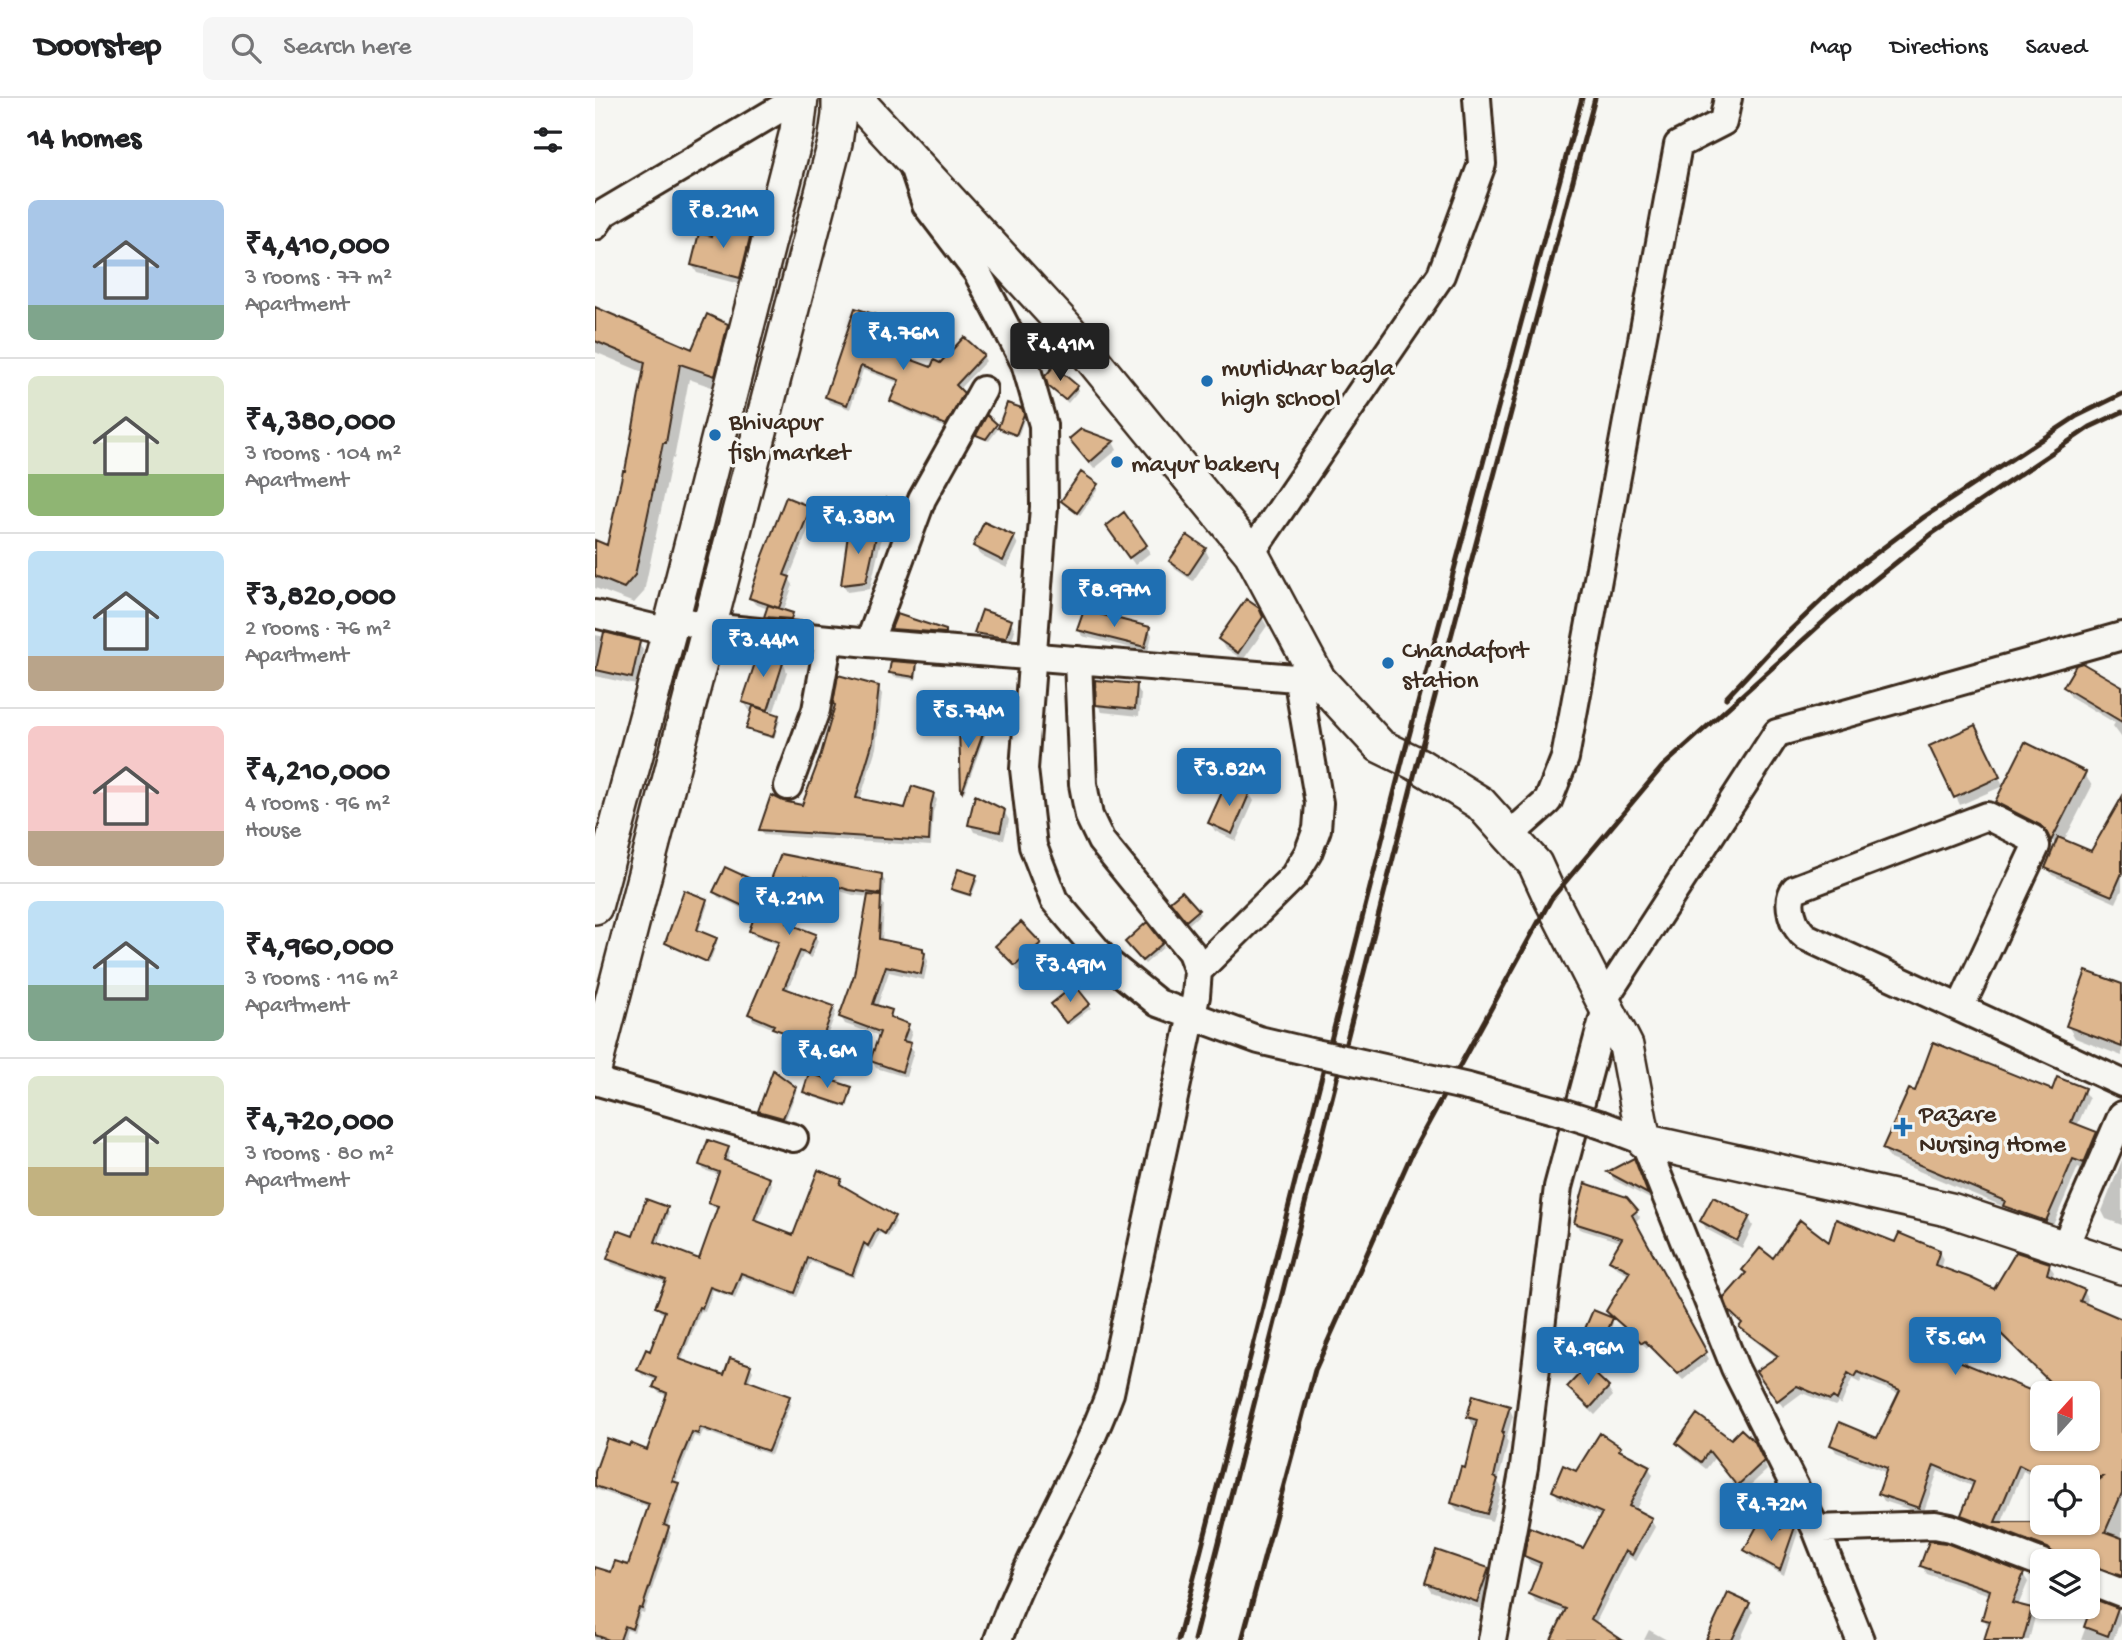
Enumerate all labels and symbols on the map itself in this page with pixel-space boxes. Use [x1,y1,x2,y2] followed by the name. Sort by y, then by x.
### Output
[666,190,780,250] pin: ₹8.21M
[846,313,960,372] pin: ₹4.76M
[1003,324,1117,383] pin: ₹4.41M
[1221,355,1396,416] place label: murlidhar bagla high school
[1199,373,1215,389] marker: murlidhar bagla high school
[728,409,852,470] place label: Bhivapur fish market
[707,427,723,443] marker: Bhivapur fish market
[1131,451,1280,482] place label: mayur bakery
[1109,454,1125,470] marker: mayur bakery
[801,496,915,556] pin: ₹4.38M
[1057,570,1171,629] pin: ₹8.97M
[706,620,820,679] pin: ₹3.44M
[1402,637,1530,698] place label: Chandafort station
[1380,655,1396,671] marker: Chandafort station
[911,690,1025,750] pin: ₹5.74M
[1172,748,1286,808] pin: ₹3.82M
[732,878,846,937] pin: ₹4.21M
[1013,944,1127,1004] pin: ₹3.49M
[778,1030,876,1090] pin: ₹4.6M
[1918,1101,2067,1162] place label: Pazare Nursing Home
[1893,1117,1913,1137] marker: Pazare Nursing Home
[1906,1318,2004,1377] pin: ₹5.6M
[1531,1328,1645,1387] pin: ₹4.96M
[2030,1381,2100,1451] north arrow
[1714,1484,1828,1543] pin: ₹4.72M

